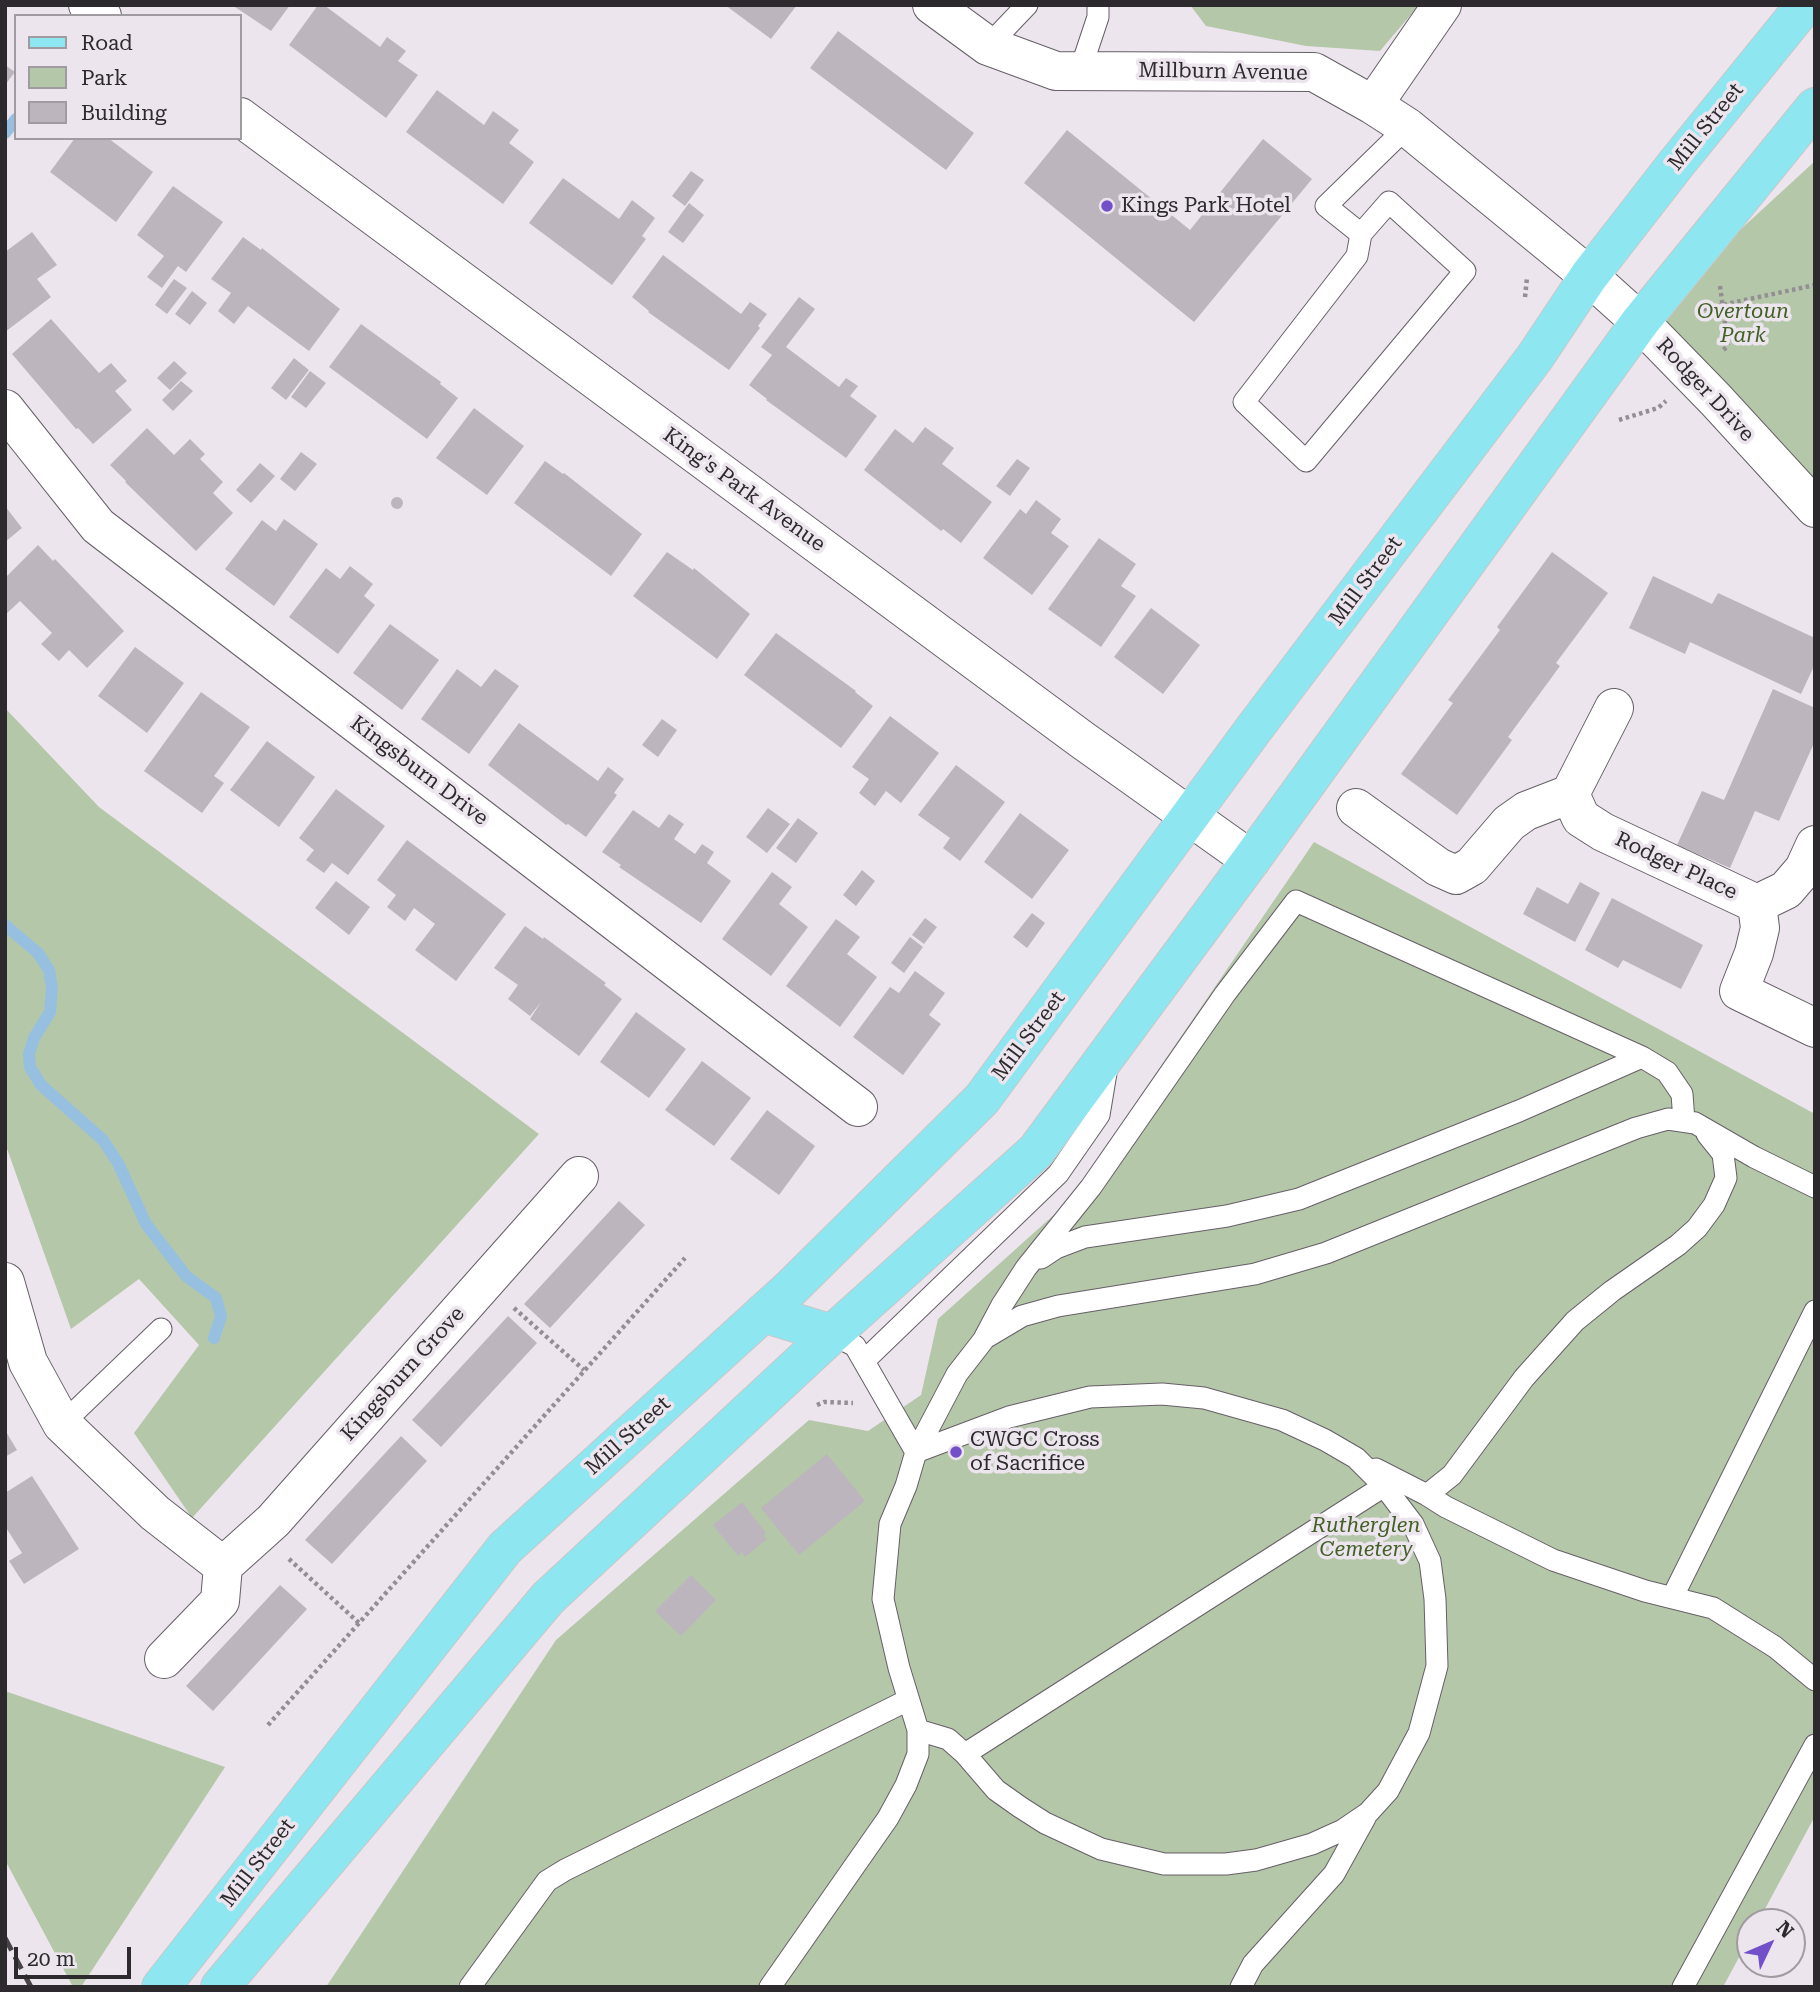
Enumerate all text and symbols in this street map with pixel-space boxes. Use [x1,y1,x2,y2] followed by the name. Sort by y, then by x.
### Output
[14,14,242,140] legend
[81,31,133,55] text: Road
[1138,58,1308,86] street label: Millburn Avenue
[81,66,127,90] text: Park
[1663,78,1749,176] street label: Mill Street
[81,101,167,125] text: Building
[1121,193,1291,219] place label: Kings Park Hotel
[1099,198,1115,214] marker: Kings Park Hotel
[1697,299,1789,349] park label: Overtoun Park
[1651,333,1759,447] street label: Rodger Drive
[658,423,830,557] street label: King's Park Avenue
[1324,531,1408,631] street label: Mill Street
[345,711,493,831] street label: Kingsburn Drive
[1611,827,1741,905] street label: Rodger Place
[987,986,1071,1086] street label: Mill Street
[336,1302,470,1446] street label: Kingsburn Grove
[580,1391,676,1481] street label: Mill Street
[970,1427,1099,1477] place label: CWGC Cross of Sacrifice
[948,1444,964,1460] marker: CWGC Cross of Sacrifice
[1312,1513,1420,1563] park label: Rutherglen Cemetery
[216,1814,300,1912] street label: Mill Street
[1736,1908,1806,1978] north arrow
[1772,1916,1798,1943] text: N
[18,1932,135,1976] scale bar
[27,1947,75,1971] text: 20 m

